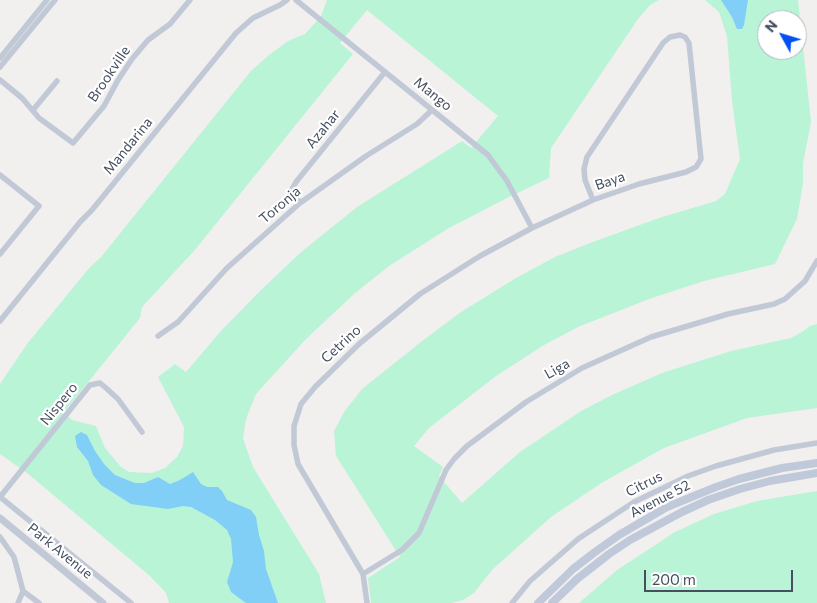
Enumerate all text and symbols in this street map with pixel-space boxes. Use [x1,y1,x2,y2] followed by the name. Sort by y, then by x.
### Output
[757,10,807,60] north arrow
[761,16,781,35] text: N
[84,43,134,105] street label: Brookville
[410,73,456,115] street label: Mango
[302,106,344,152] street label: Azahar
[100,114,156,178] street label: Mandarina
[593,168,627,194] street label: Baya
[256,183,304,227] street label: Toronja
[318,321,364,367] street label: Cetrino
[541,355,573,383] street label: Liga
[37,379,81,429] street label: Nispero
[623,468,665,500] street label: Citrus
[627,477,693,521] street label: Avenue 52
[24,520,96,582] street label: Park Avenue
[647,560,796,592] scale bar
[652,570,696,588] text: 200 m

